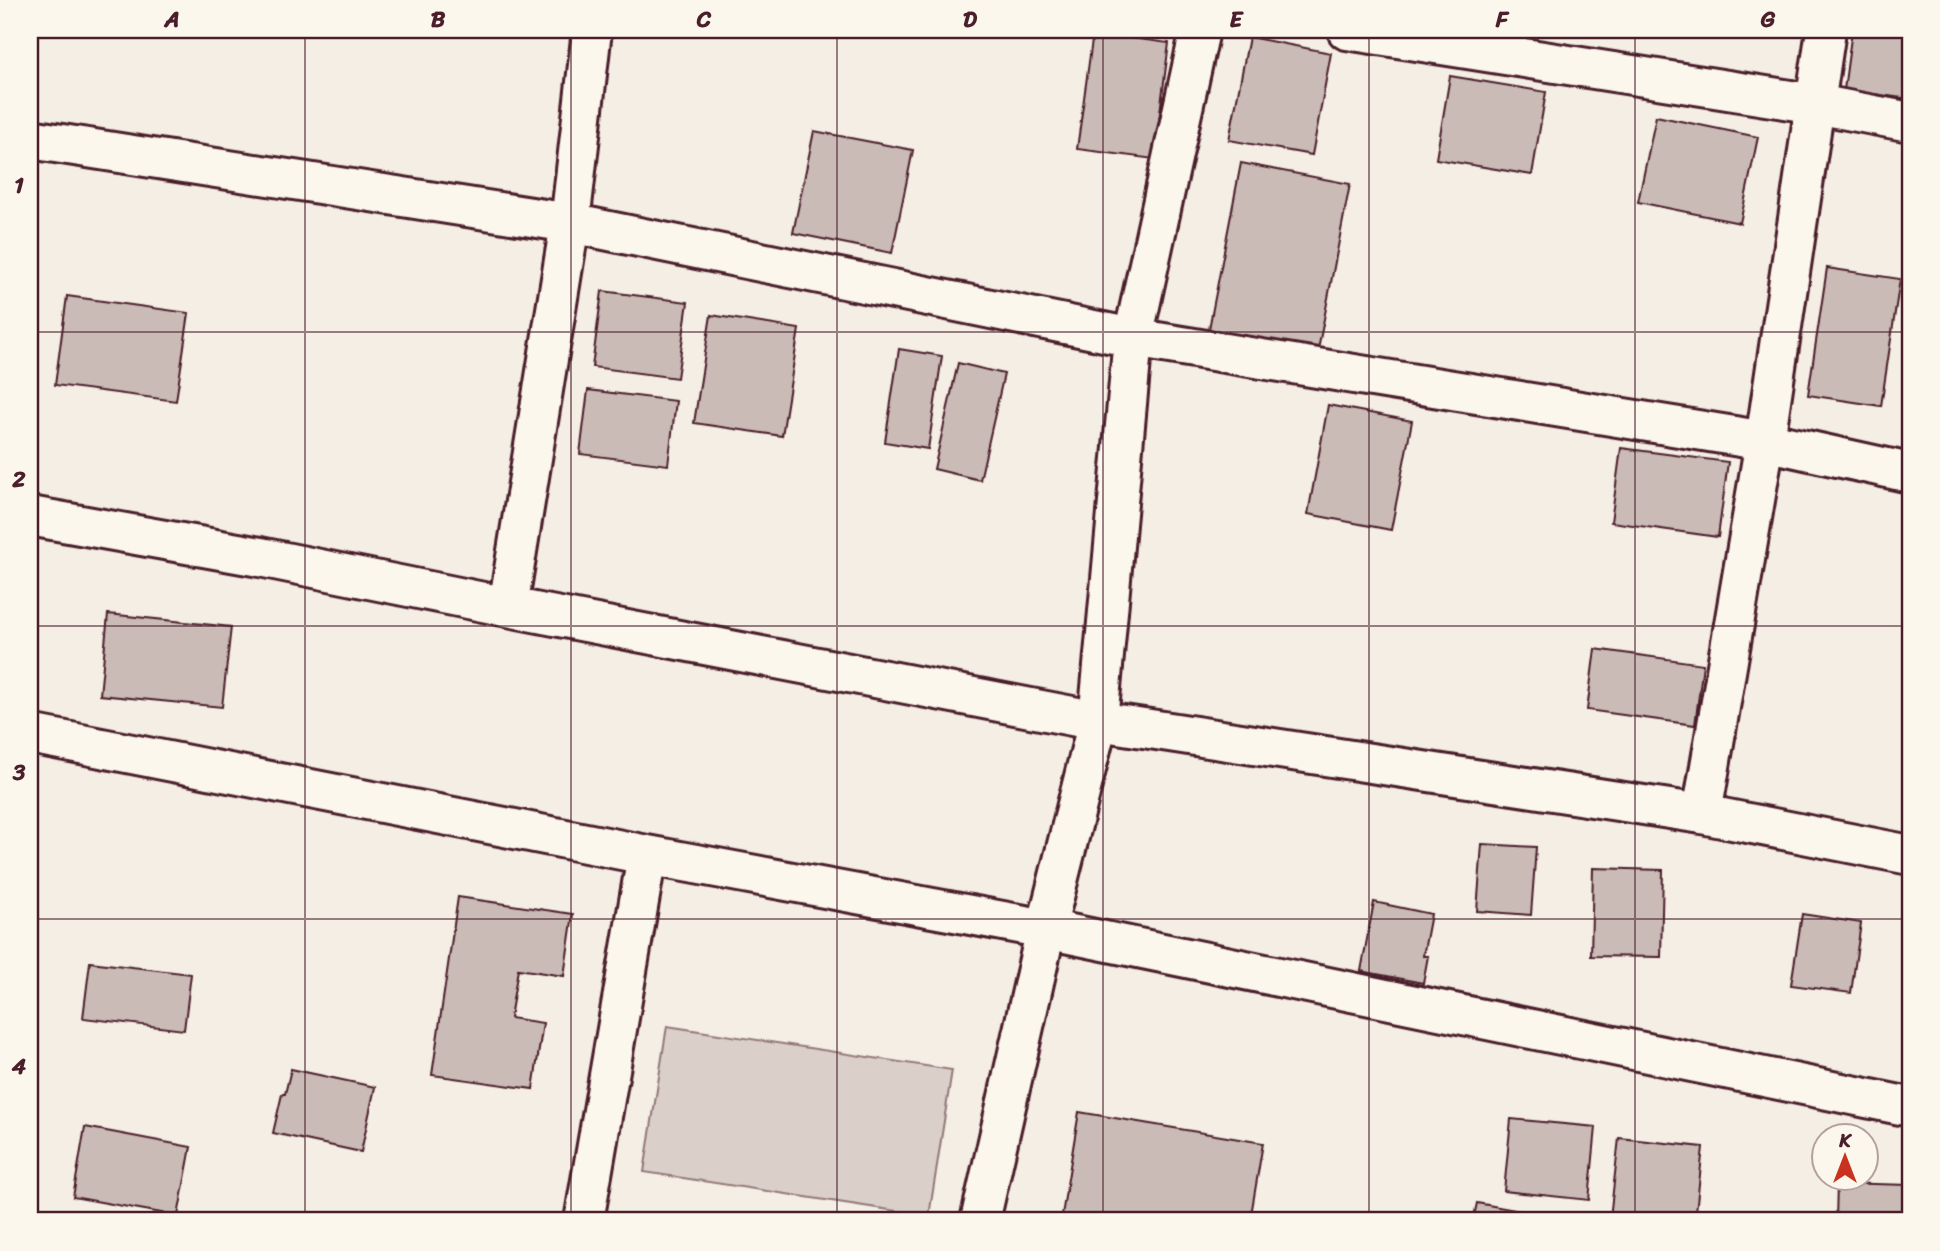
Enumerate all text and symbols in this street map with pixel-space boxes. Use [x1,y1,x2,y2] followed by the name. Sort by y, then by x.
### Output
[163,0,180,40] text: A
[431,0,446,40] text: B
[696,0,712,40] text: C
[963,0,978,40] text: D
[1230,0,1245,40] text: E
[1495,0,1510,40] text: F
[1760,0,1776,40] text: G
[14,165,24,206] text: 1
[11,459,26,500] text: 2
[12,752,26,793] text: 3
[11,1046,27,1087] text: 4
[1811,1122,1881,1192] north arrow
[1838,1124,1852,1157] text: K

